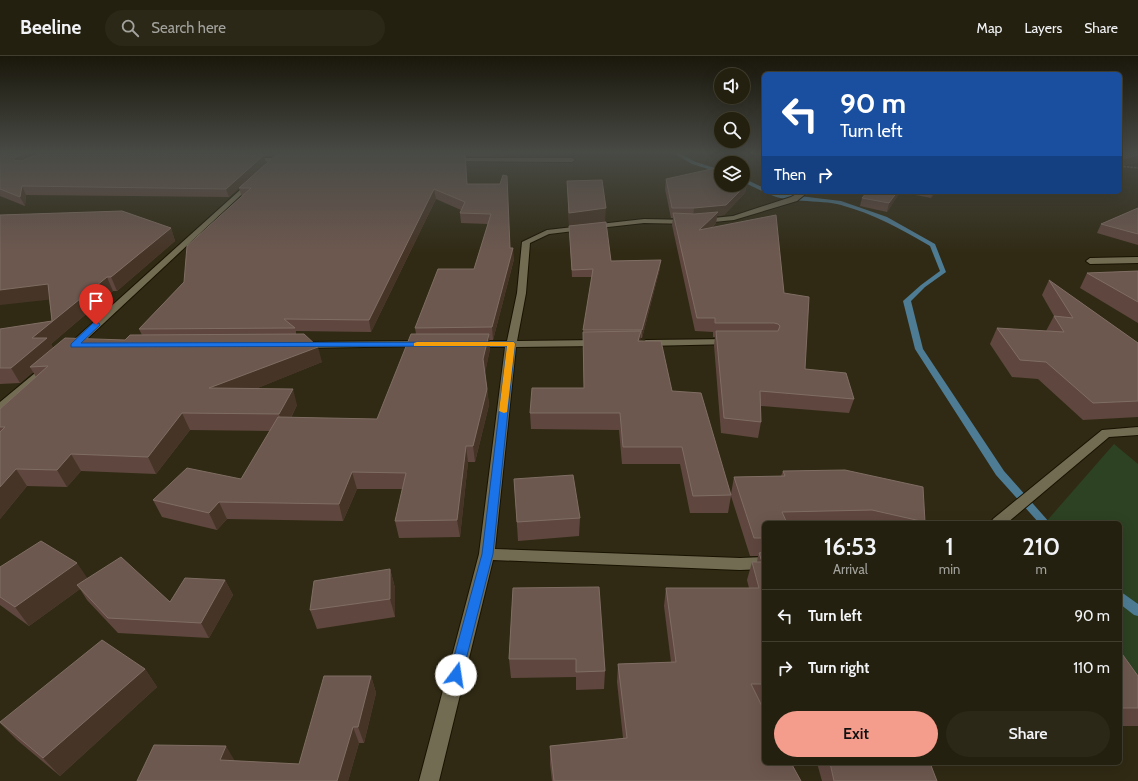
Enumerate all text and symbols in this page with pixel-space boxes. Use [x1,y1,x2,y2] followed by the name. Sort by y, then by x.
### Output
[105,10,385,46] search box
[20,16,81,39] text: Beeline
[119,17,141,39] icon: search
[151,19,226,37] text: Search here
[977,19,1002,37] text: Map
[1024,19,1062,37] text: Layers
[1084,19,1118,37] text: Share
[714,68,750,192] map controls
[714,68,750,104] button: sound
[840,86,906,120] text: 90 m
[774,88,826,140] icon: left
[714,112,750,148] button: search
[840,120,903,142] text: Turn left
[714,156,750,192] button: layers
[814,164,836,186] icon: right
[774,166,806,184] text: Then
[79,284,113,325] pin
[85,290,107,312] icon: arrive
[824,532,877,561] text: 16:53
[945,532,954,561] text: 1
[1022,532,1060,561] text: 210
[833,561,868,577] text: Arrival
[939,561,960,577] text: min
[1035,561,1047,577] text: m
[774,605,796,627] icon: left
[808,607,862,625] text: Turn left
[1074,607,1110,625] text: 90 m
[435,654,477,696] position arrow
[774,657,796,679] icon: right
[808,659,869,677] text: Turn right
[1073,659,1110,677] text: 110 m
[774,711,938,757] button: Exit
[946,711,1110,757] button: Share

